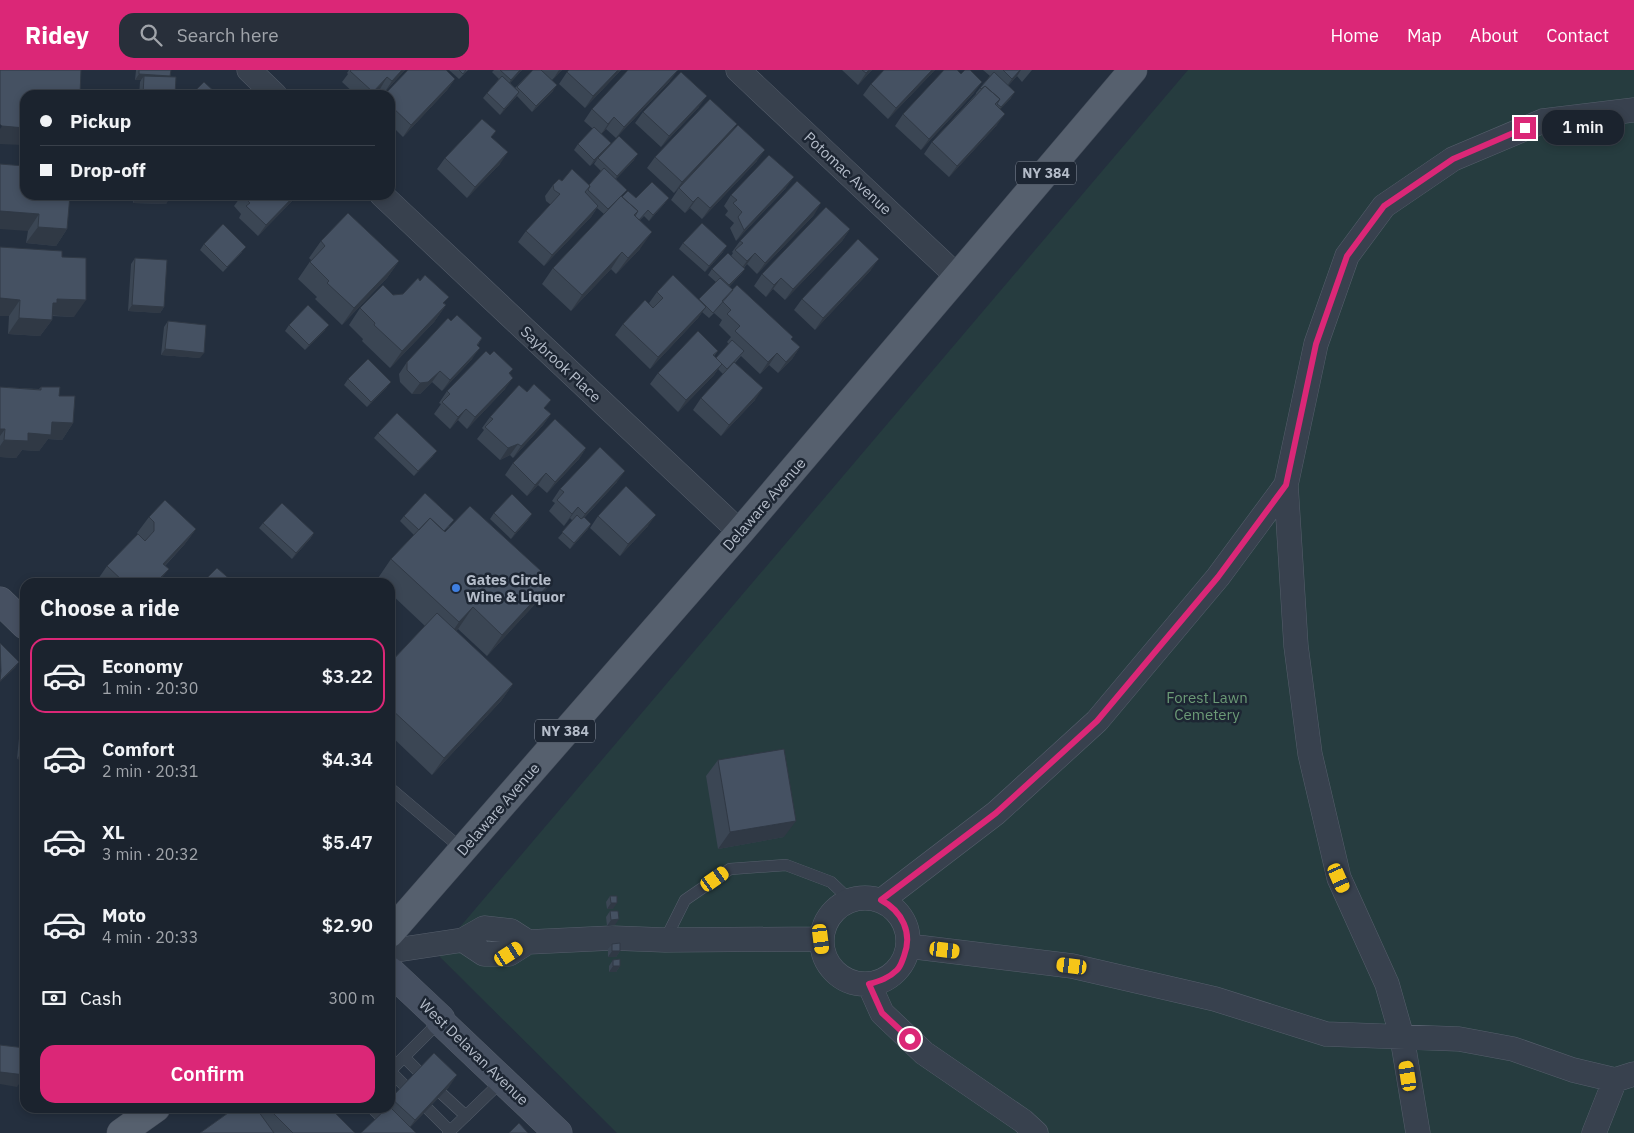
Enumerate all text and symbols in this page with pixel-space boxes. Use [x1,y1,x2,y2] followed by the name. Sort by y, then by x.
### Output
[119,13,469,58] search box
[25,19,89,51] text: Ridey
[137,21,165,49] icon: search
[177,23,279,47] text: Search here
[1331,24,1379,47] text: Home
[1407,24,1442,47] text: Map
[1470,24,1518,47] text: About
[1546,24,1609,47] text: Contact
[70,109,131,133] text: Pickup
[1542,110,1625,146] callout: 1 min
[1514,117,1536,139] route end
[1562,117,1604,137] text: 1 min
[800,127,896,219] street label: Potomac Avenue
[70,158,146,182] text: Drop-off
[1016,162,1076,185] road number: NY 384
[517,322,605,406] street label: Saybrook Place
[718,454,810,554] street label: Delaware Avenue
[466,570,565,606] place label: Gates Circle Wine & Liquor
[450,582,462,594] marker: Gates Circle Wine & Liquor
[40,593,180,622] text: Choose a ride
[42,653,87,698] icon: car
[102,654,183,678] text: Economy
[322,664,373,688] text: $3.22
[102,678,198,698] text: 1 min · 20:30
[1166,688,1248,724] park label: Forest Lawn Cemetery
[535,719,595,742] road number: NY 384
[42,736,87,781] icon: car
[102,737,175,761] text: Comfort
[322,747,373,771] text: $4.34
[452,759,544,859] street label: Delaware Avenue
[102,761,198,781] text: 2 min · 20:31
[42,819,87,864] icon: car
[102,820,125,844] text: XL
[322,830,373,854] text: $5.47
[102,844,198,864] text: 3 min · 20:32
[1326,861,1351,895] car
[698,864,731,894] car
[42,902,87,947] icon: car
[102,903,146,927] text: Moto
[322,913,373,937] text: $2.90
[811,923,830,955] car
[102,927,198,947] text: 4 min · 20:33
[492,940,525,968] car
[929,941,960,959] car
[1056,957,1087,975] car
[40,984,68,1012] icon: cash
[80,986,122,1010] text: Cash
[328,988,375,1008] text: 300 m
[415,995,533,1109] street label: West Delavan Avenue
[899,1028,921,1050] route start
[40,1045,375,1103] button: Confirm
[1398,1060,1417,1092] car

